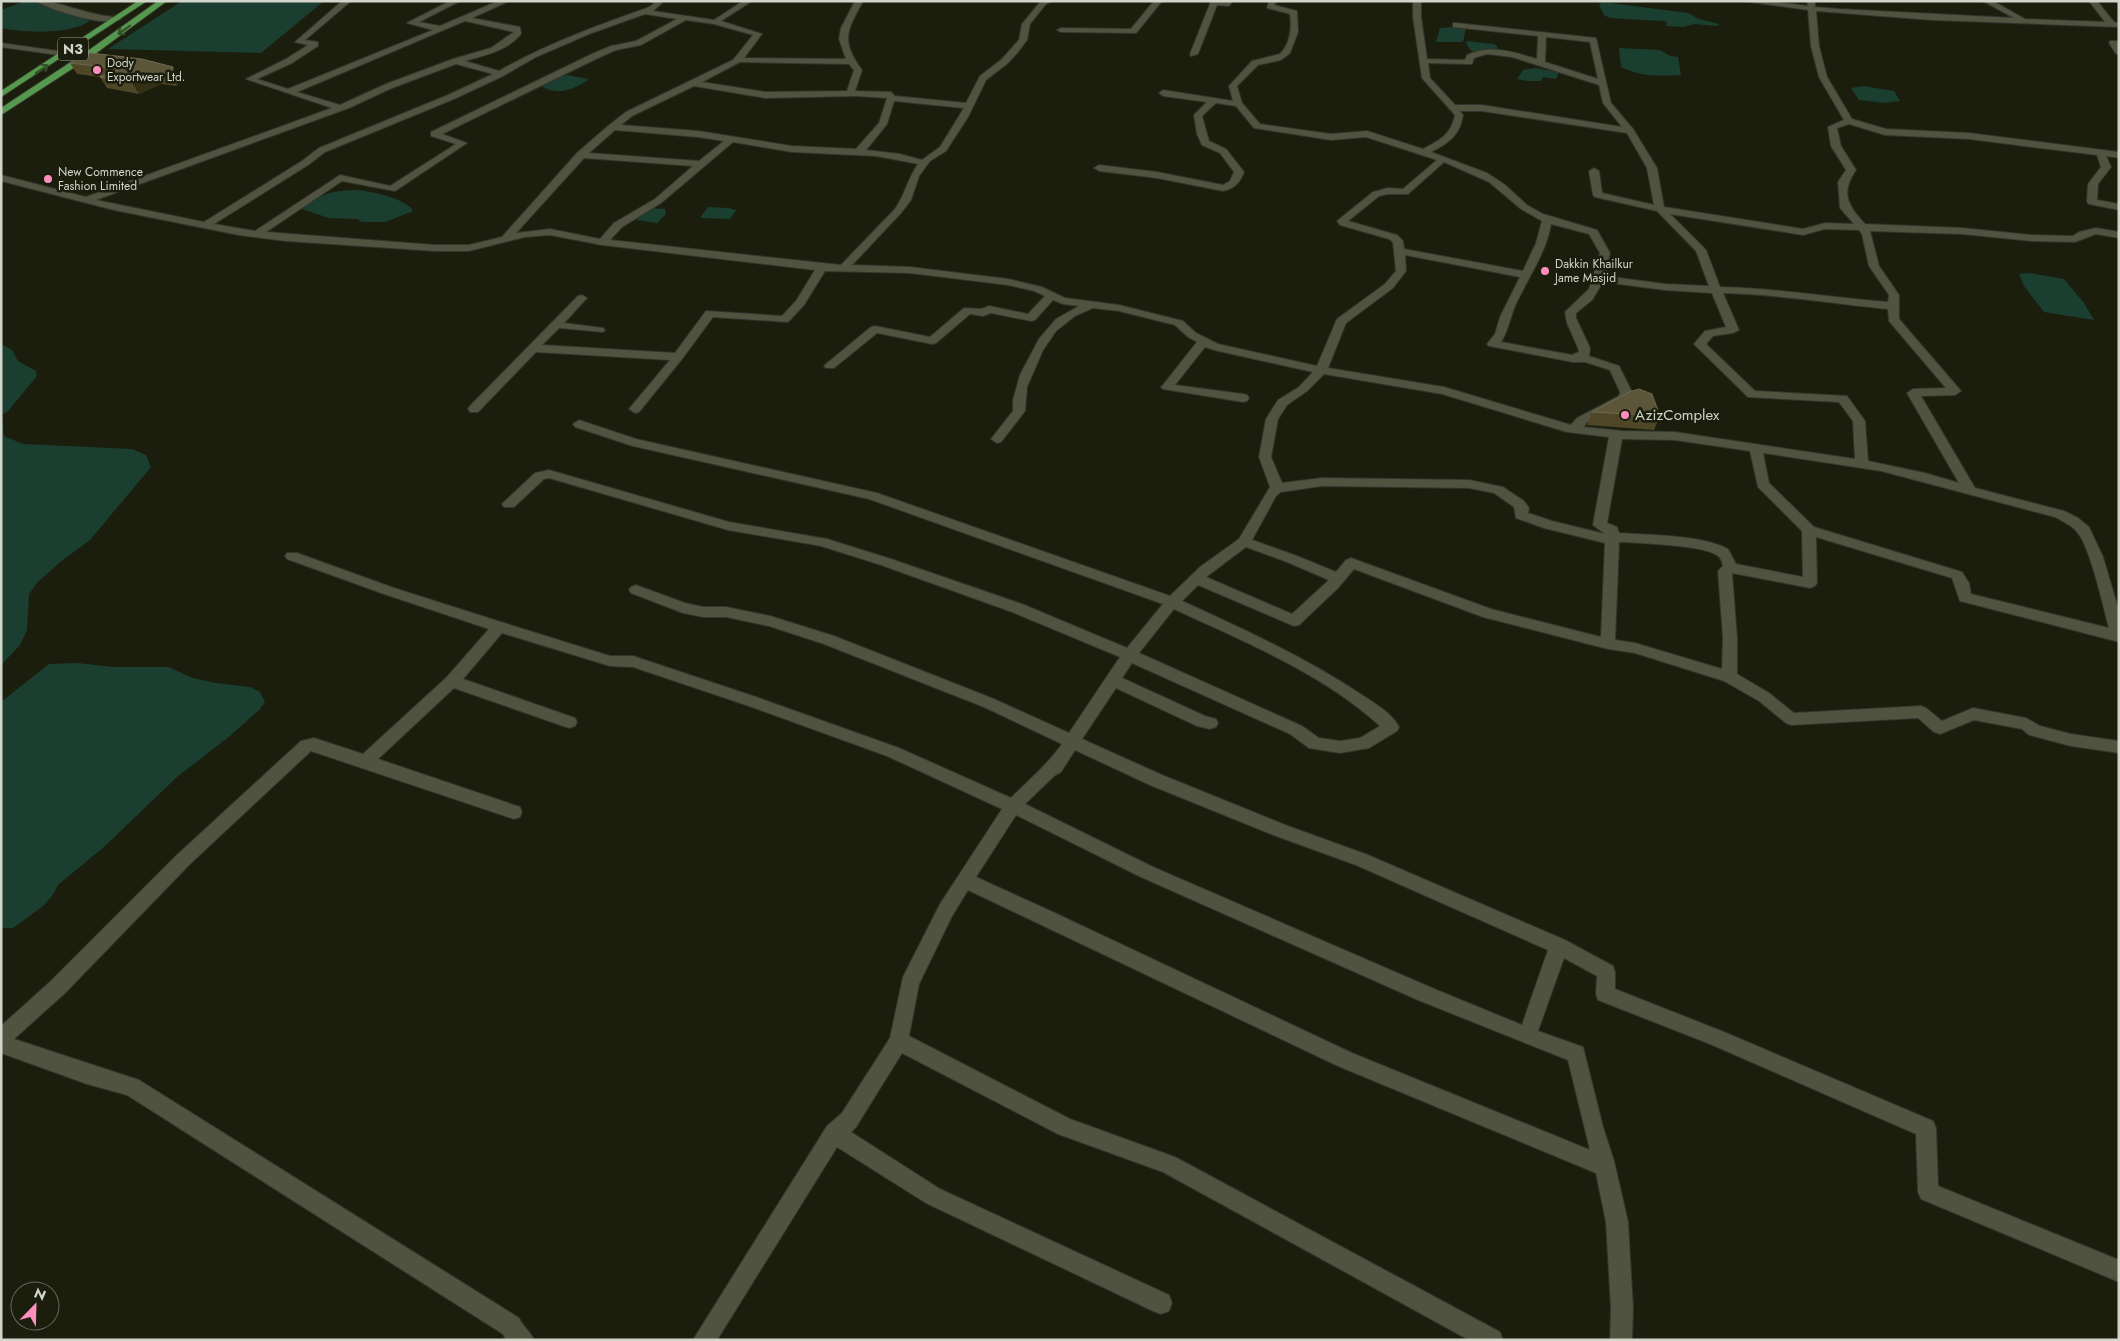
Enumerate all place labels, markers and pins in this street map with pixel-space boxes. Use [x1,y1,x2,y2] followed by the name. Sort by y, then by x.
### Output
[107,54,185,86] place label: Dody Exportwear Ltd.
[91,64,103,76] marker: Dody Exportwear Ltd.
[58,163,143,195] place label: New Commence Fashion Limited
[42,173,54,185] marker: New Commence Fashion Limited
[1553,255,1634,287] place label: Dakkin Khailkur Jame Masjid
[1539,265,1551,277] marker: Dakkin Khailkur Jame Masjid
[1635,404,1720,426] place label: AzizComplex
[1619,409,1631,421] marker: AzizComplex

